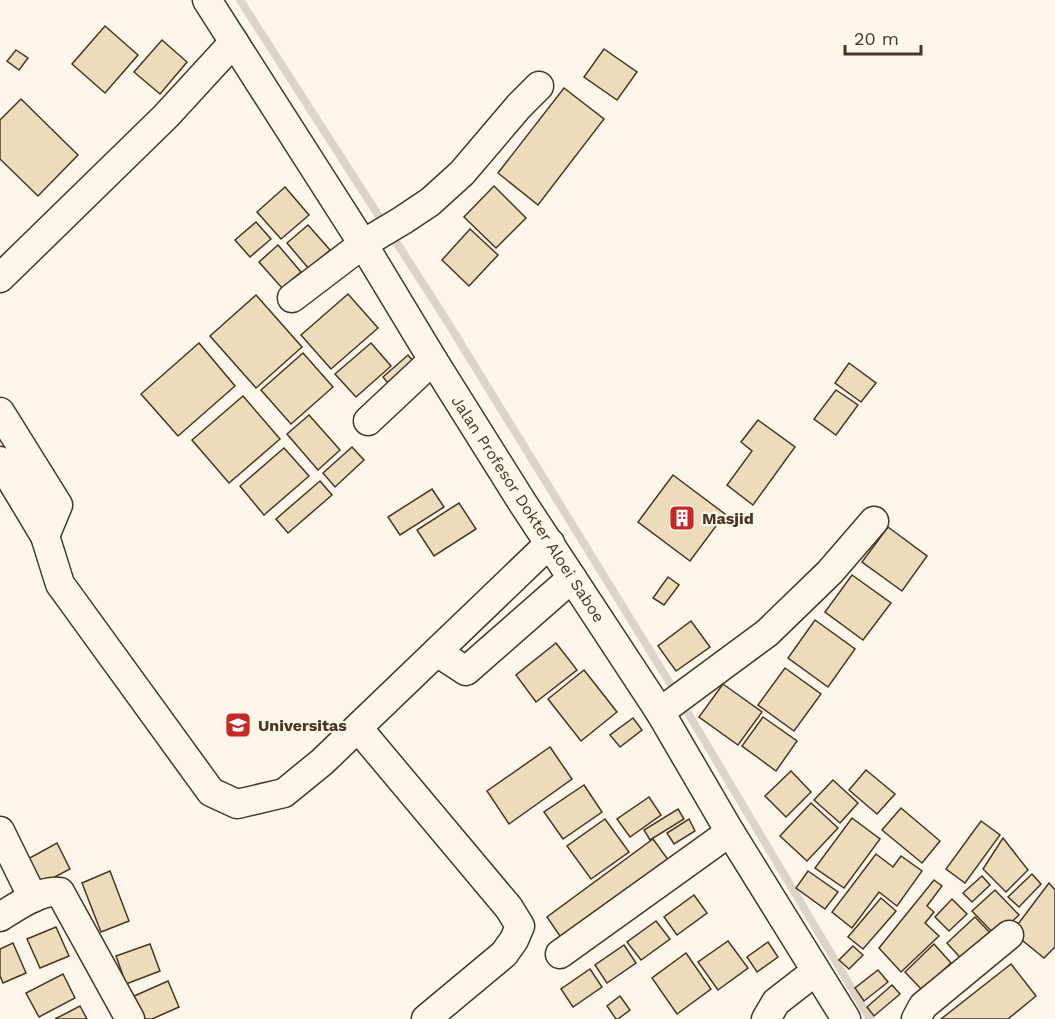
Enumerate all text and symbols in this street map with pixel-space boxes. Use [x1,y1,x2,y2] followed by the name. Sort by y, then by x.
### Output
[845,18,922,56] scale bar
[854,28,899,49] text: 20 m
[447,392,609,626] street label: Jalan Profesor Dokter Aloei Saboe
[667,503,697,533] building icon: Masjid
[702,509,754,528] place label: Masjid
[223,710,253,740] school or university icon: Universitas
[258,716,347,735] place label: Universitas

